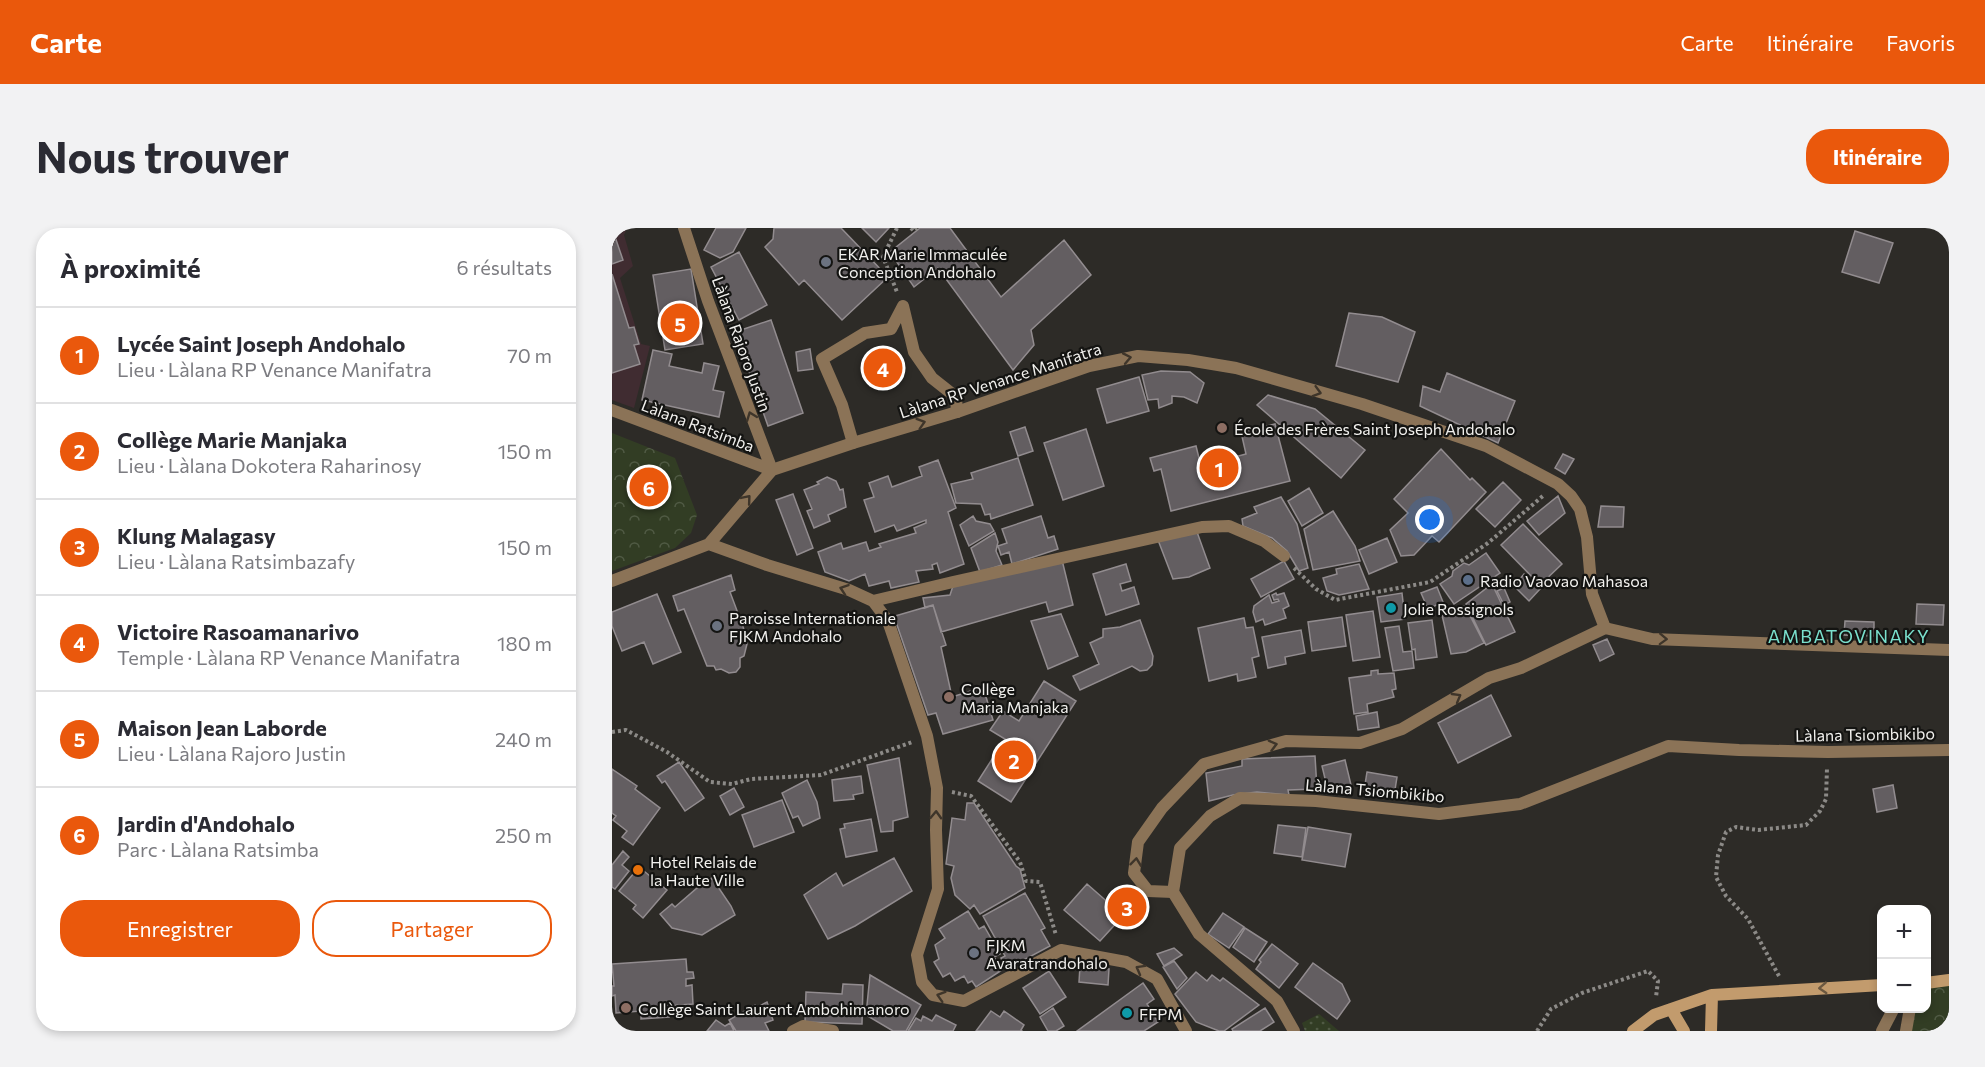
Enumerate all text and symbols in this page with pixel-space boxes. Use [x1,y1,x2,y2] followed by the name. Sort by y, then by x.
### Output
[30,25,102,59] text: Carte
[1680,30,1734,55] text: Carte
[1767,30,1853,55] text: Itinéraire
[1886,30,1955,55] text: Favoris
[1806,129,1949,184] button: Itinéraire
[36,130,289,182] text: Nous trouver
[838,244,1007,281] place label: EKAR Marie Immaculée Conception Andohalo
[60,252,201,283] text: À proximité
[457,255,552,279] text: 6 résultats
[819,255,833,269] marker: EKAR Marie Immaculée Conception Andohalo
[709,274,775,414] street label: Làlana Rajoro Justin
[660,300,700,346] pin: 5
[117,330,405,357] text: Lycée Saint Joseph Andohalo
[897,338,1103,422] street label: Làlana RP Venance Manifatra
[75,343,84,367] text: 1
[507,343,552,367] text: 70 m
[864,346,902,390] pin: 4
[1122,352,1132,365] one-way arrow
[117,357,432,381] text: Lieu · Làlana RP Venance Manifatra
[1312,384,1322,397] one-way arrow
[639,395,757,455] street label: Làlana Ratsimba
[746,411,758,422] one-way arrow
[915,418,926,430] one-way arrow
[1234,419,1515,438] place label: École des Frères Saint Joseph Andohalo
[1215,421,1229,435] marker: École des Frères Saint Joseph Andohalo
[117,426,347,453] text: Collège Marie Manjaka
[74,439,85,463] text: 2
[498,439,552,463] text: 150 m
[1200,446,1238,490] pin: 1
[117,453,422,477] text: Lieu · Làlana Dokotera Raharinosy
[630,464,669,510] pin: 6
[740,495,751,506] one-way arrow
[1415,505,1444,534] your location
[117,522,276,549] text: Klung Malagasy
[74,535,85,559] text: 3
[498,535,552,559] text: 150 m
[117,549,355,573] text: Lieu · Làlana Ratsimbazafy
[1480,571,1648,590] place label: Radio Vaovao Mahasoa
[1461,573,1475,587] marker: Radio Vaovao Mahasoa
[839,584,850,596] one-way arrow
[1403,599,1514,618] place label: Jolie Rossignols
[1384,601,1398,615] marker: Jolie Rossignols
[729,608,896,645] place label: Paroisse Internationale FJKM Andohalo
[117,618,359,645] text: Victoire Rasoamanarivo
[710,619,724,633] marker: Paroisse Internationale FJKM Andohalo
[1768,625,1930,647] district label: AMBATOVINAKY
[73,631,86,655] text: 4
[497,631,552,655] text: 180 m
[1658,633,1667,646] one-way arrow
[117,645,460,669] text: Temple · Làlana RP Venance Manifatra
[961,679,1069,716] place label: Collège Maria Manjaka
[942,690,956,704] marker: Collège Maria Manjaka
[1451,693,1461,704] one-way arrow
[117,714,327,741] text: Maison Jean Laborde
[1795,723,1935,745] street label: Làlana Tsiombikibo
[74,727,85,751] text: 5
[495,727,552,751] text: 240 m
[994,738,1034,782] pin: 2
[1268,739,1278,752] one-way arrow
[117,741,346,765] text: Lieu · Làlana Rajoro Justin
[1305,774,1445,806] street label: Làlana Tsiombikibo
[117,810,295,837] text: Jardin d'Andohalo
[930,811,942,820] one-way arrow
[73,823,86,847] text: 6
[495,823,552,847] text: 250 m
[117,837,319,861] text: Parc · Làlana Ratsimba
[650,852,757,889] place label: Hotel Relais de la Haute Ville
[1129,858,1141,867] one-way arrow
[631,863,645,877] marker: Hotel Relais de la Haute Ville
[1108,884,1146,930] pin: 3
[60,900,300,957] button: Enregistrer
[312,900,552,957] button: Partager
[1877,905,1931,1013] map controls
[1877,905,1931,959] button: +
[986,935,1108,972] place label: FJKM Avaratrandohalo
[967,946,981,960] marker: FJKM Avaratrandohalo
[1877,959,1931,1013] button: −
[1136,965,1146,976] one-way arrow
[1819,981,1828,994] one-way arrow
[936,991,947,1003] one-way arrow
[638,999,910,1018] place label: Collège Saint Laurent Ambohimanoro
[619,1001,633,1015] marker: Collège Saint Laurent Ambohimanoro
[1139,1004,1182,1023] place label: FFPM
[1120,1006,1134,1020] marker: FFPM

